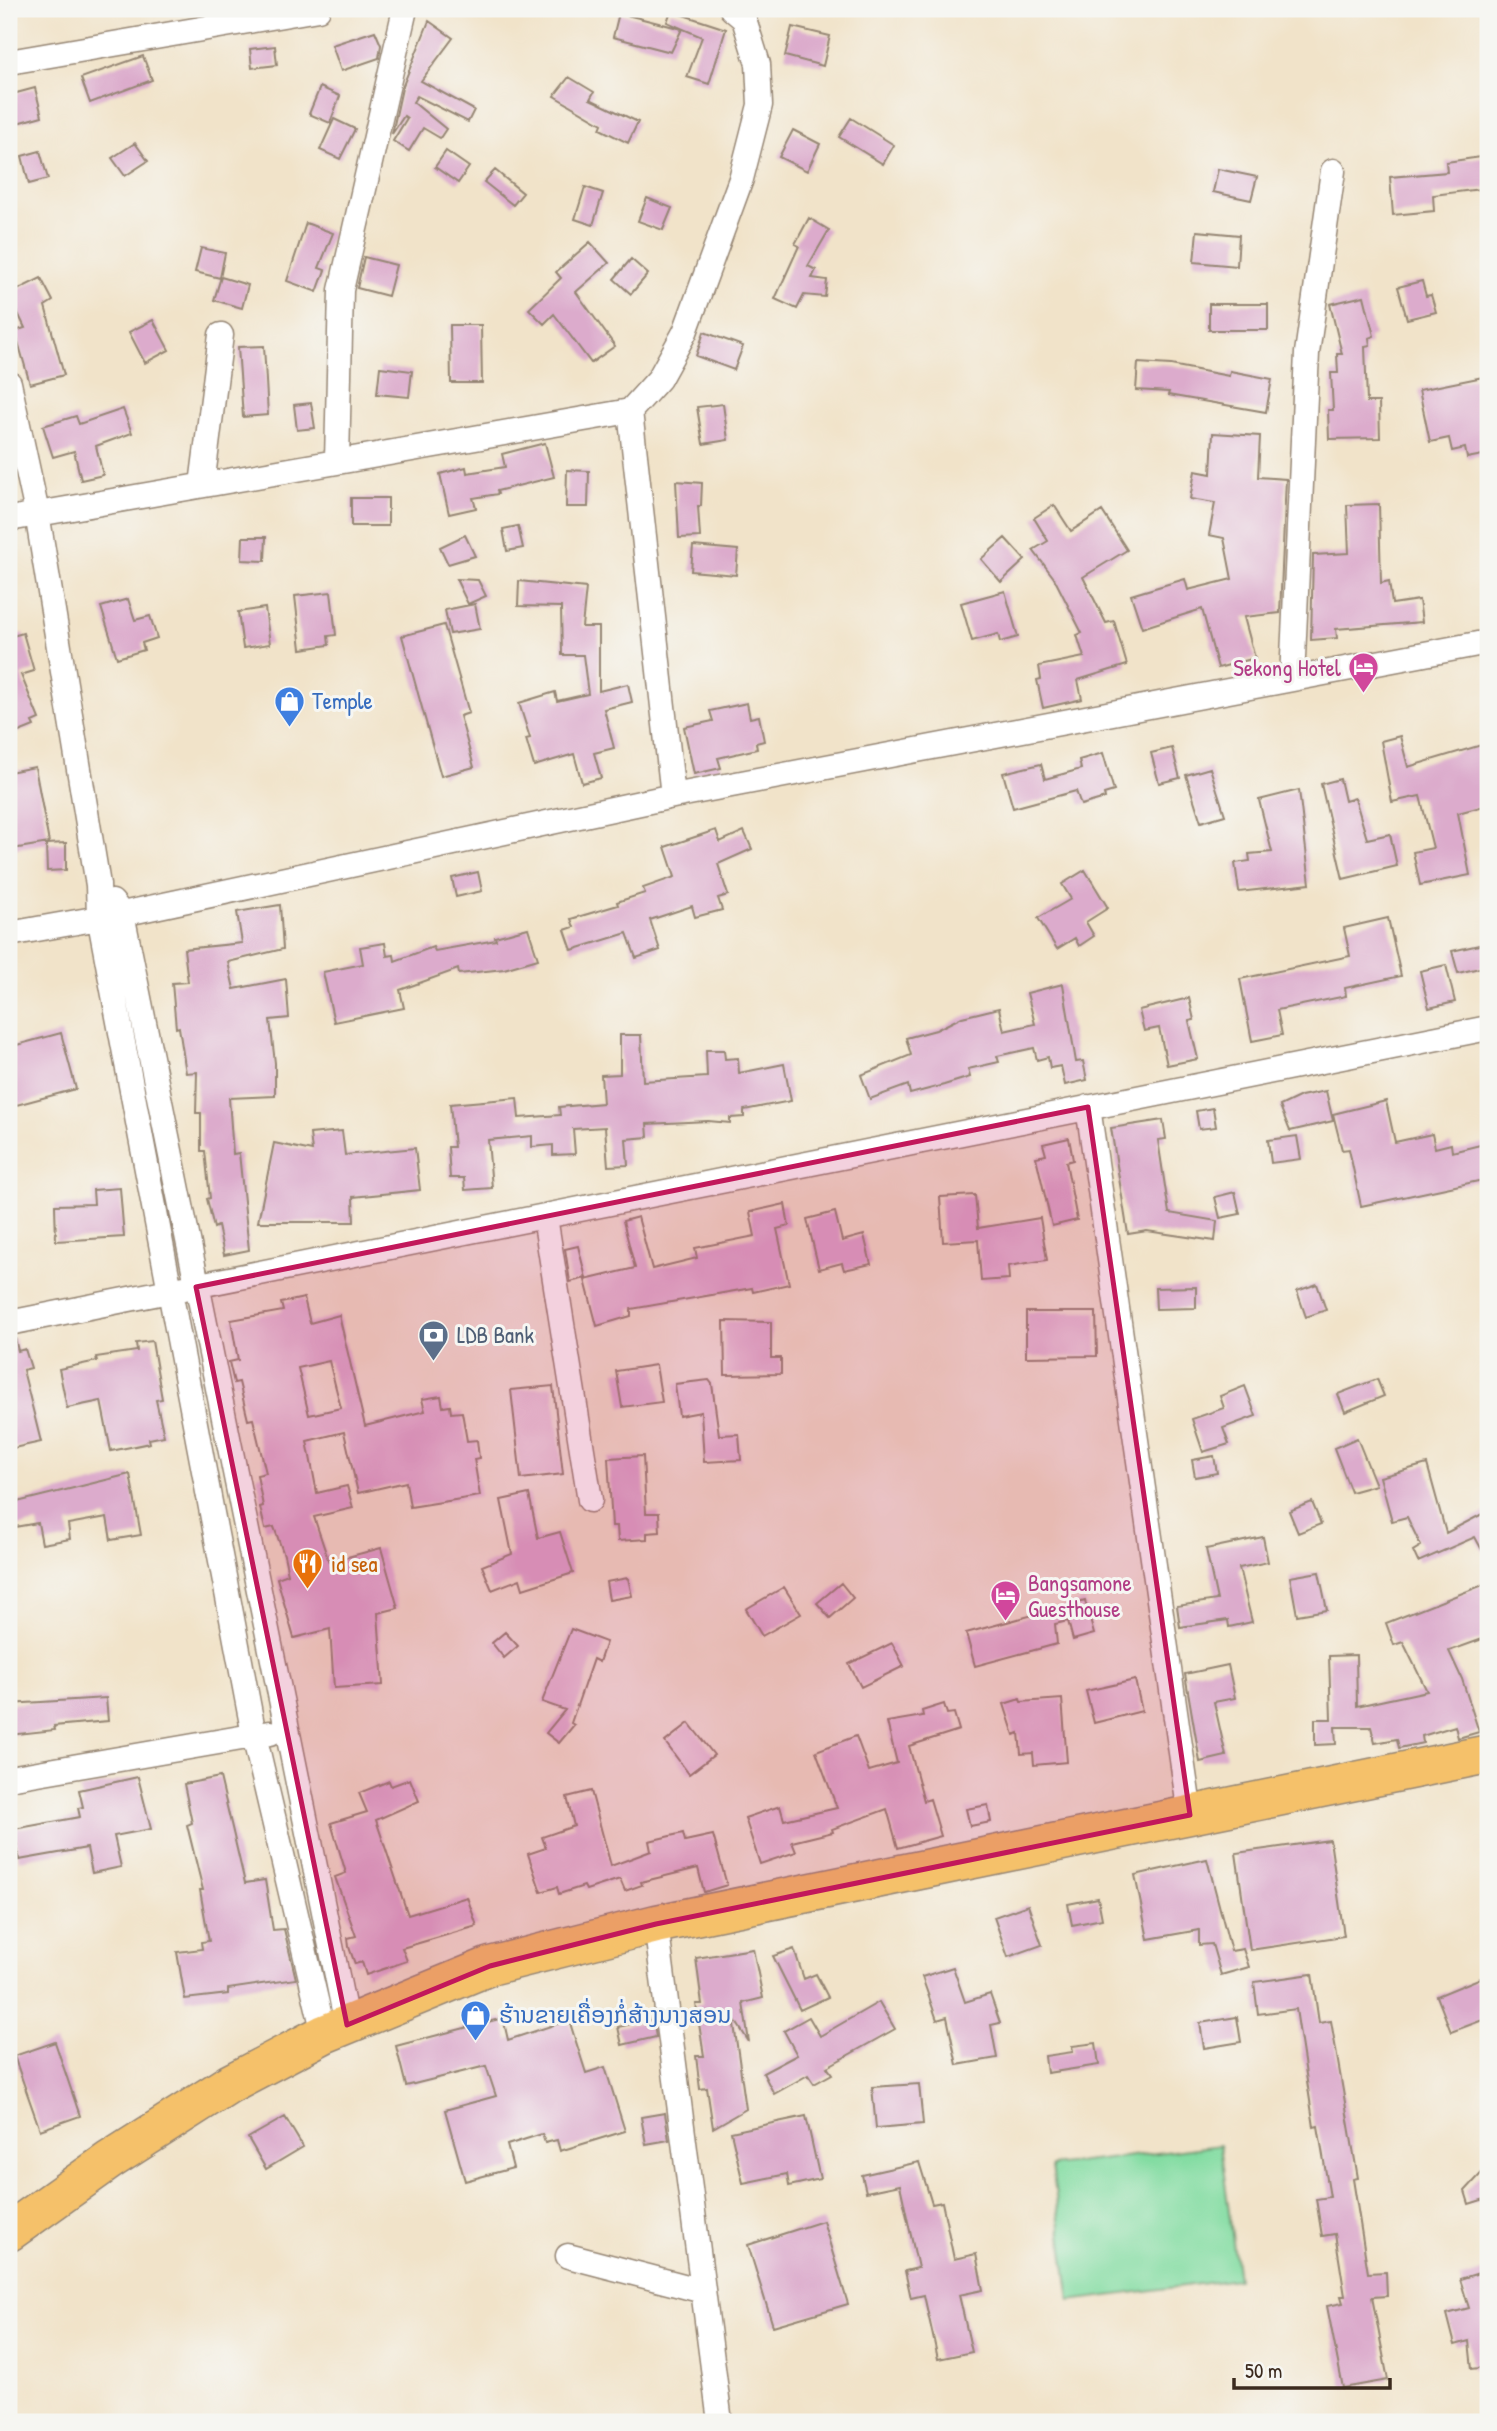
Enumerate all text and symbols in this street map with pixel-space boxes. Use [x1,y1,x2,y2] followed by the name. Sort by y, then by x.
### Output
[1347,651,1381,695] hotel icon: Sekong Hotel
[1233,652,1342,683] place label: Sekong Hotel
[272,684,306,728] shop icon: Temple
[312,685,373,716] place label: Temple
[417,1318,451,1362] bank icon: LDB Bank
[457,1319,535,1350] place label: LDB Bank
[291,1547,325,1591] restaurant icon: id sea
[331,1548,377,1579] place label: id sea
[1028,1567,1132,1624] place label: Bangsamone Guesthouse
[988,1579,1022,1623] hotel icon: Bangsamone Guesthouse
[459,1998,493,2042] shop icon: ຮ້ານຂາຍເຄື່ອງກໍ່ສ້າງນາງສອນ
[499,1998,731,2030] place label: ຮ້ານຂາຍເຄື່ອງກໍ່ສ້າງນາງສອນ
[1234,2347,1390,2391] scale bar
[1245,2356,1282,2385] text: 50 m

